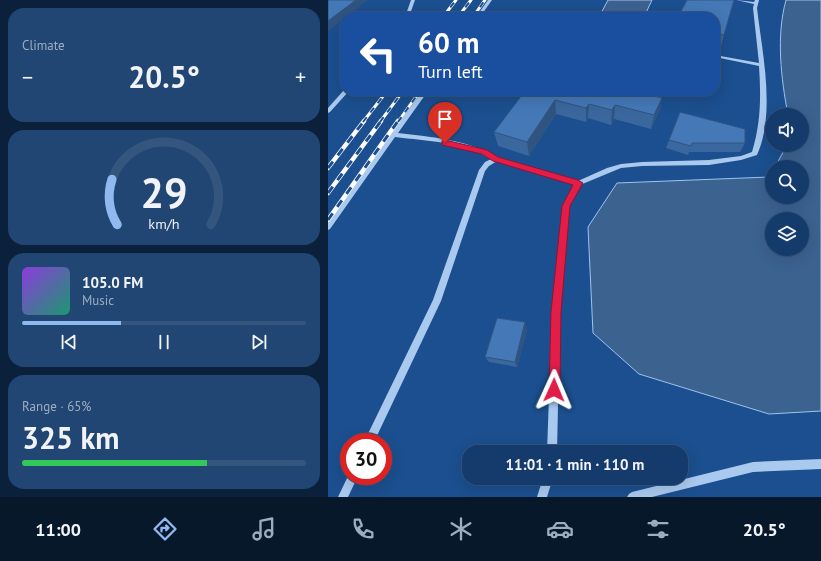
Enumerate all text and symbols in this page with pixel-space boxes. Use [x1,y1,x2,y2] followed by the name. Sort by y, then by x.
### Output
[418,24,479,61] text: 60 m
[352,28,404,80] icon: left
[22,37,65,54] text: Climate
[128,57,200,96] text: 20.5°
[418,60,483,83] text: Turn left
[22,63,33,91] text: −
[295,63,306,91] text: +
[428,102,462,143] pin
[434,108,456,130] icon: arrive
[765,108,809,256] map controls
[765,108,809,152] button: sound
[765,160,809,204] button: search
[140,166,188,219] text: 29
[765,212,809,256] button: layers
[148,214,180,233] text: km/h
[82,273,143,292] text: 105.0 FM
[82,292,114,309] text: Music
[58,331,80,353] icon: previous
[153,331,175,353] icon: pause
[248,331,270,353] icon: next
[533,369,575,411] position arrow
[22,398,91,415] text: Range · 65%
[22,418,120,457] text: 325 km
[340,433,392,485] speed limit sign: 30
[506,455,644,474] text: 11:01 · 1 min · 110 m
[151,515,179,543] icon: directions
[250,515,278,543] icon: music
[349,515,377,543] icon: phone
[447,515,475,543] icon: climate
[546,515,574,543] icon: car
[644,515,672,543] icon: filters
[35,518,81,541] text: 11:00
[743,518,786,541] text: 20.5°

